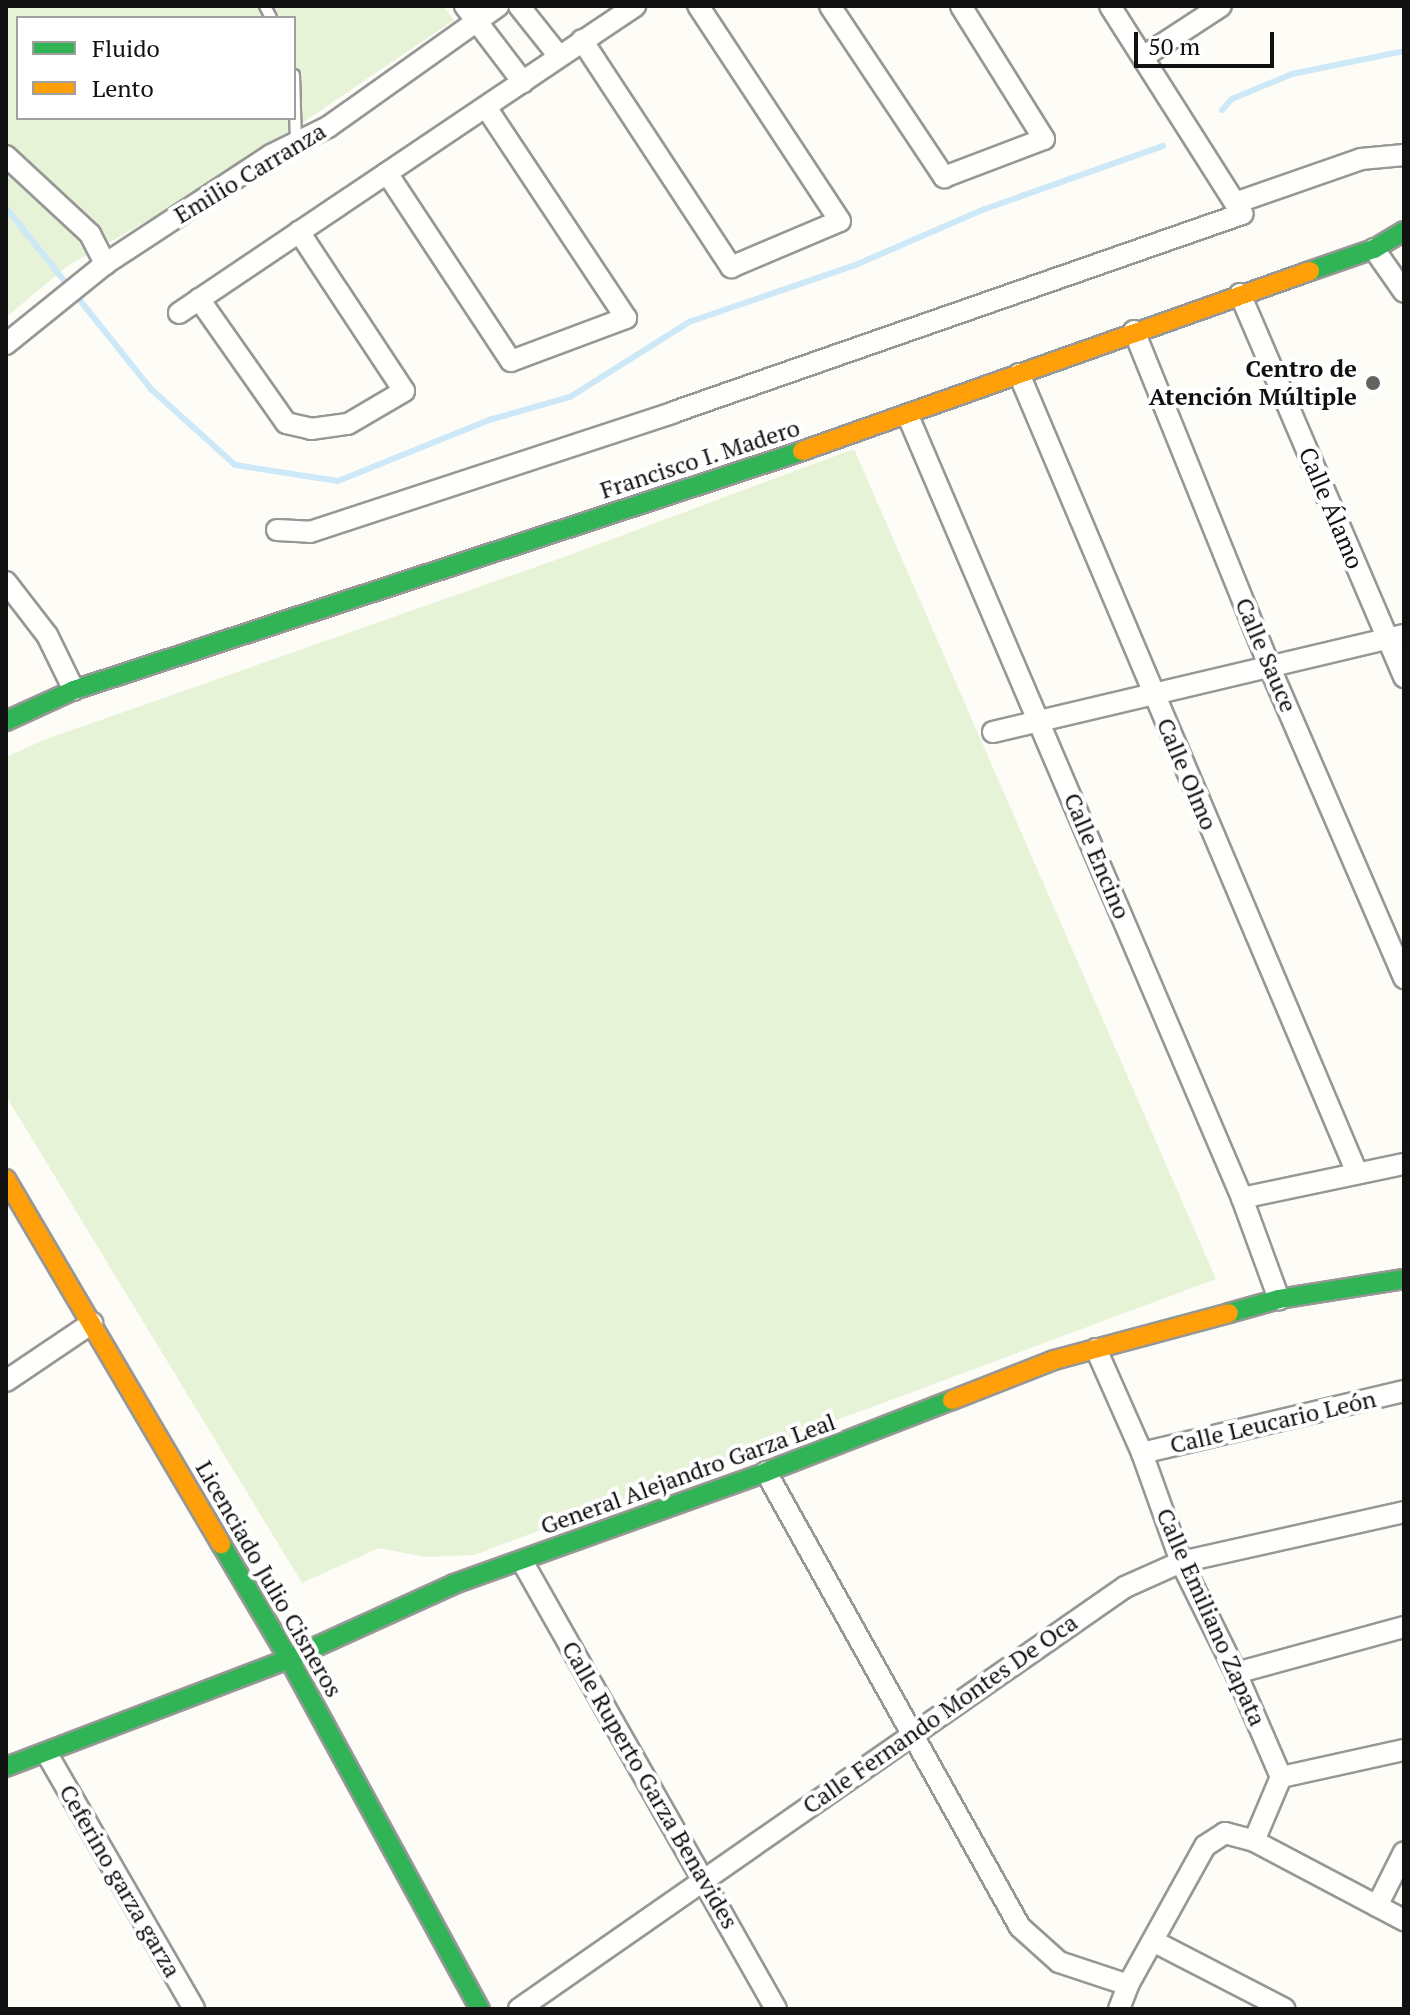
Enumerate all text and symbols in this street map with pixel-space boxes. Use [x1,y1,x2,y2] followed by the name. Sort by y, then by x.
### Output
[16,16,296,120] legend
[1138,16,1278,66] scale bar
[1148,30,1200,62] text: 50 m
[92,32,160,64] text: Fluido
[92,72,154,104] text: Lento
[169,116,331,230] street label: Emilio Carranza
[1149,355,1357,411] place label: Centro de Atención Múltiple
[1364,374,1382,392] marker: Centro de Atención Múltiple
[596,413,804,505] street label: Francisco I. Madero
[1292,443,1370,573] street label: Calle Álamo
[1229,593,1303,717] street label: Calle Sauce
[1151,714,1223,834] street label: Calle Olmo
[1058,789,1136,923] street label: Calle Encino
[1167,1384,1379,1460] street label: Calle Leucario León
[536,1407,840,1541] street label: General Alejandro Garza Leal
[189,1456,349,1702] street label: Licenciado Julio Cisneros
[1150,1504,1272,1730] street label: Calle Emiliano Zapata
[797,1608,1083,1820] street label: Calle Fernando Montes De Oca
[556,1636,744,1934] street label: Calle Ruperto Garza Benavides
[53,1779,187,1983] street label: Ceferino garza garza

